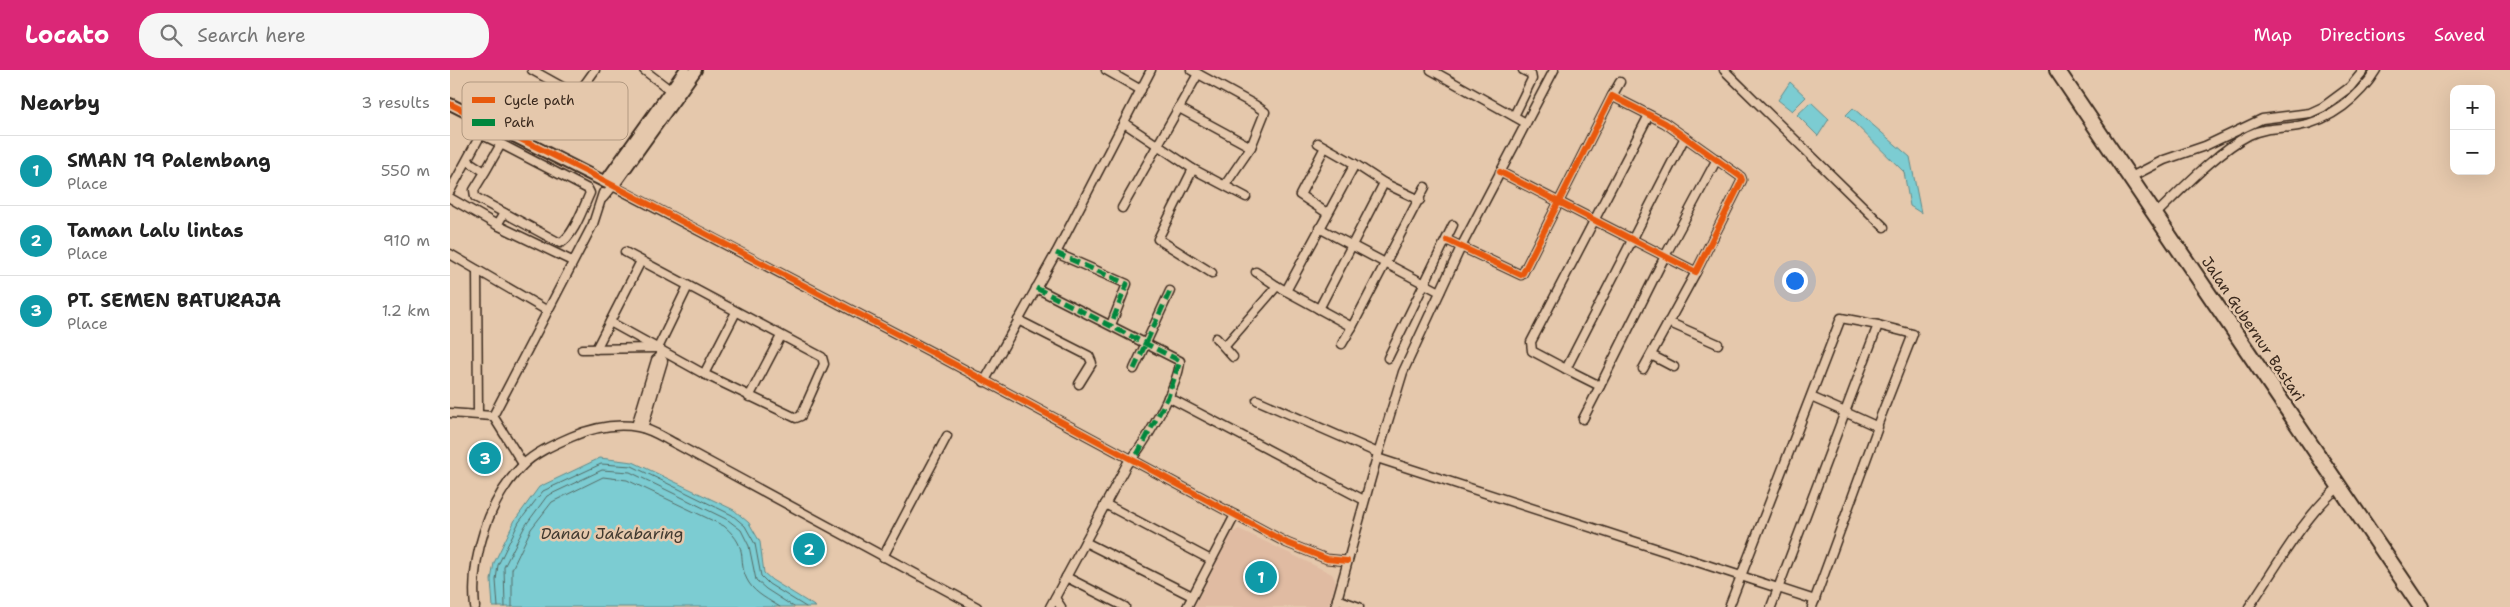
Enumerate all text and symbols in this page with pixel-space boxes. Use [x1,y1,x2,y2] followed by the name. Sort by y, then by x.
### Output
[139,13,489,58] search box
[25,19,109,51] text: Locato
[157,21,185,49] icon: search
[197,23,306,48] text: Search here
[2254,23,2292,47] text: Map
[2320,23,2406,47] text: Directions
[2434,23,2485,47] text: Saved
[462,82,628,140] legend
[2450,85,2495,175] map controls
[2450,85,2495,130] button: +
[20,89,100,117] text: Nearby
[504,91,575,109] text: Cycle path
[361,92,430,113] text: 3 results
[504,113,535,131] text: Path
[2450,130,2495,175] button: −
[67,148,271,173] text: SMAN 19 Palembang
[32,160,40,181] text: 1
[381,160,430,181] text: 550 m
[67,173,108,194] text: Place
[67,218,243,243] text: Taman Lalu lintas
[30,230,42,251] text: 2
[383,230,430,251] text: 910 m
[67,243,108,264] text: Place
[2197,253,2309,405] street label: Jalan Gubernur Bastari
[1782,268,1808,294] your location
[67,288,281,313] text: PT. SEMEN BATURAJA
[30,300,42,321] text: 3
[382,300,430,321] text: 1.2 km
[67,313,108,334] text: Place
[469,439,501,477] pin: 3
[540,523,684,544] water label: Danau Jakabaring
[793,530,825,568] pin: 2
[1245,558,1277,596] pin: 1

